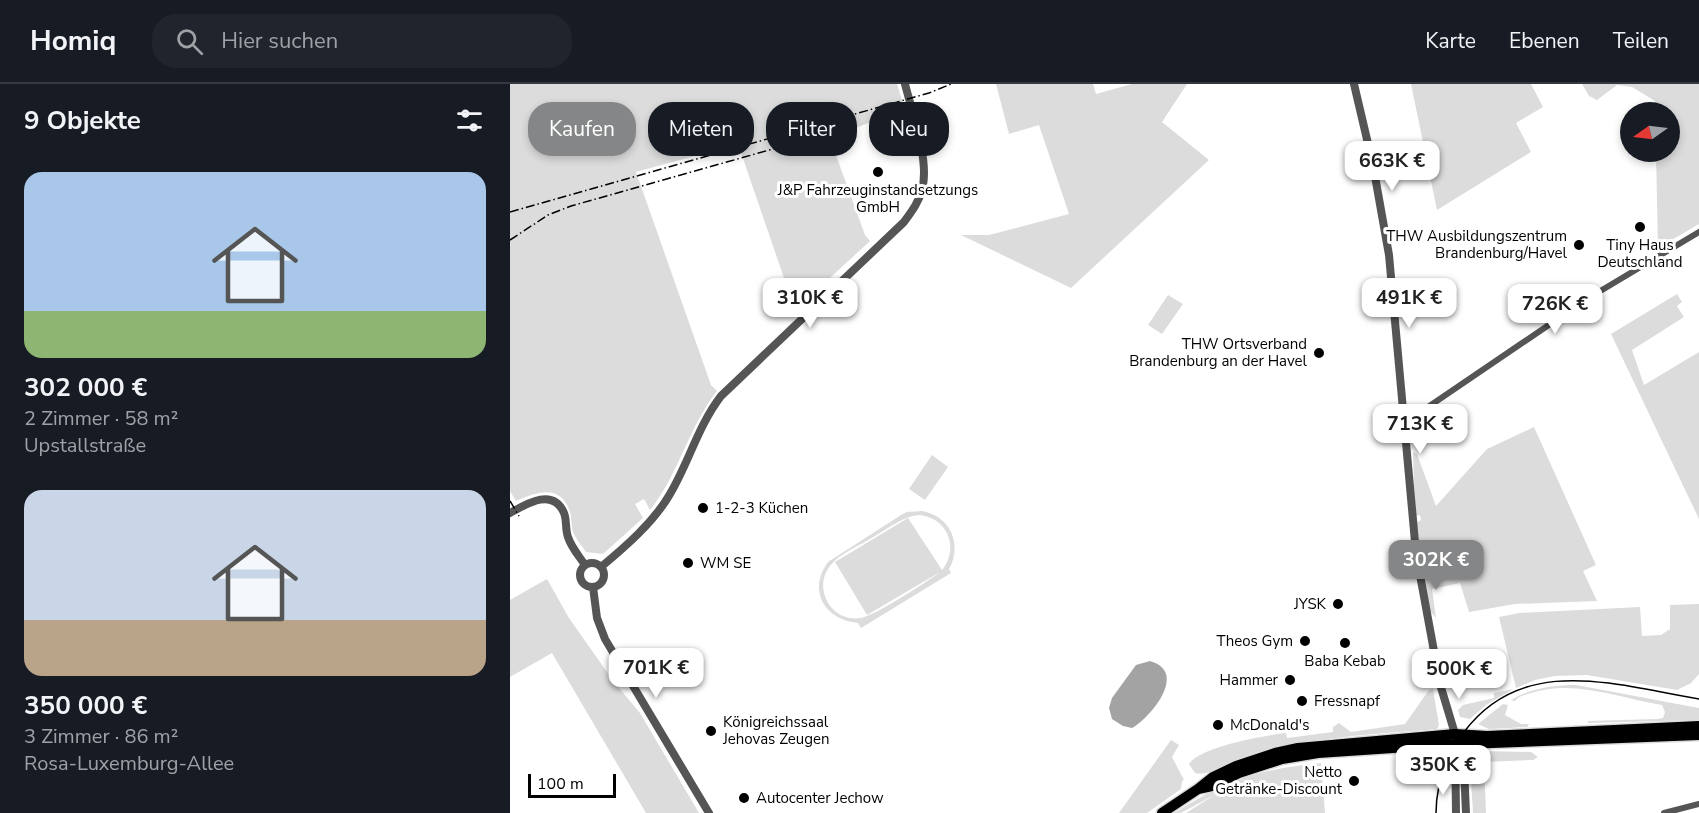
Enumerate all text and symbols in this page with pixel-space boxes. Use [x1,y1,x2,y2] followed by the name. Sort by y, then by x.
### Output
[152,14,572,68] search box
[30,22,116,60] text: Homiq
[173,25,206,58] icon: search
[221,26,338,56] text: Hier suchen
[1425,27,1476,55] text: Karte
[1509,27,1580,55] text: Ebenen
[1613,27,1669,55] text: Teilen
[528,102,636,156] chip: Kaufen
[648,102,754,156] chip: Mieten
[766,102,857,156] chip: Filter
[869,102,949,156] chip: Neu
[1620,102,1680,162] north arrow
[1620,102,1680,162] map controls
[24,103,141,138] text: 9 Objekte
[453,104,486,137] icon: filters
[1343,141,1441,192] pin: 663K €
[1359,147,1425,174] text: 663K €
[871,165,885,179] marker: J&P Fahrzeuginstandsetzungs GmbH
[777,180,978,217] place label: J&P Fahrzeuginstandsetzungs GmbH
[201,211,309,319] icon: home
[1633,220,1647,234] marker: Tiny Haus Deutschland
[1386,226,1568,263] place label: THW Ausbildungszentrum Brandenburg/Havel
[1597,235,1683,272] place label: Tiny Haus Deutschland
[1572,238,1586,252] marker: THW Ausbildungszentrum Brandenburg/Havel
[761,278,859,329] pin: 310K €
[1360,278,1458,329] pin: 491K €
[777,284,843,311] text: 310K €
[1376,284,1442,311] text: 491K €
[1506,284,1604,335] pin: 726K €
[1522,290,1588,317] text: 726K €
[1129,334,1308,371] place label: THW Ortsverband Brandenburg an der Havel
[1312,346,1326,360] marker: THW Ortsverband Brandenburg an der Havel
[24,370,147,405] text: 302 000 €
[1371,404,1469,455] pin: 713K €
[24,405,178,432] text: 2 Zimmer · 58 m²
[1387,410,1453,437] text: 713K €
[24,432,146,459] text: Upstallstraße
[715,498,808,518] place label: 1-2-3 Küchen
[696,501,710,515] marker: 1-2-3 Küchen
[201,529,309,637] icon: home
[1387,540,1485,591] pin: 302K €
[1403,546,1469,573] text: 302K €
[700,553,751,573] place label: WM SE
[681,556,695,570] marker: WM SE
[1293,594,1327,614] place label: JYSK
[1331,597,1345,611] marker: JYSK
[1217,631,1293,651] place label: Theos Gym
[1298,634,1312,648] marker: Theos Gym
[1338,636,1352,650] marker: Baba Kebab
[607,648,705,699] pin: 701K €
[1410,649,1508,700] pin: 500K €
[1304,651,1386,671] place label: Baba Kebab
[623,654,689,681] text: 701K €
[1426,655,1492,682] text: 500K €
[1220,670,1279,690] place label: Hammer
[1283,673,1297,687] marker: Hammer
[24,688,147,723] text: 350 000 €
[1314,691,1381,711] place label: Fressnapf
[1295,694,1309,708] marker: Fressnapf
[722,712,829,749] place label: Königreichssaal Jehovas Zeugen
[1230,715,1309,735] place label: McDonald's
[1211,718,1225,732] marker: McDonald's
[24,723,178,750] text: 3 Zimmer · 86 m²
[704,724,718,738] marker: Königreichssaal Jehovas Zeugen
[1394,745,1492,796] pin: 350K €
[24,750,234,777] text: Rosa-Luxemburg-Allee
[1410,751,1476,778] text: 350K €
[1215,762,1343,799] place label: Netto Getränke-Discount
[528,771,616,798] scale bar
[537,773,584,795] text: 100 m
[1347,774,1361,788] marker: Netto Getränke-Discount
[756,788,884,808] place label: Autocenter Jechow
[737,791,751,805] marker: Autocenter Jechow

